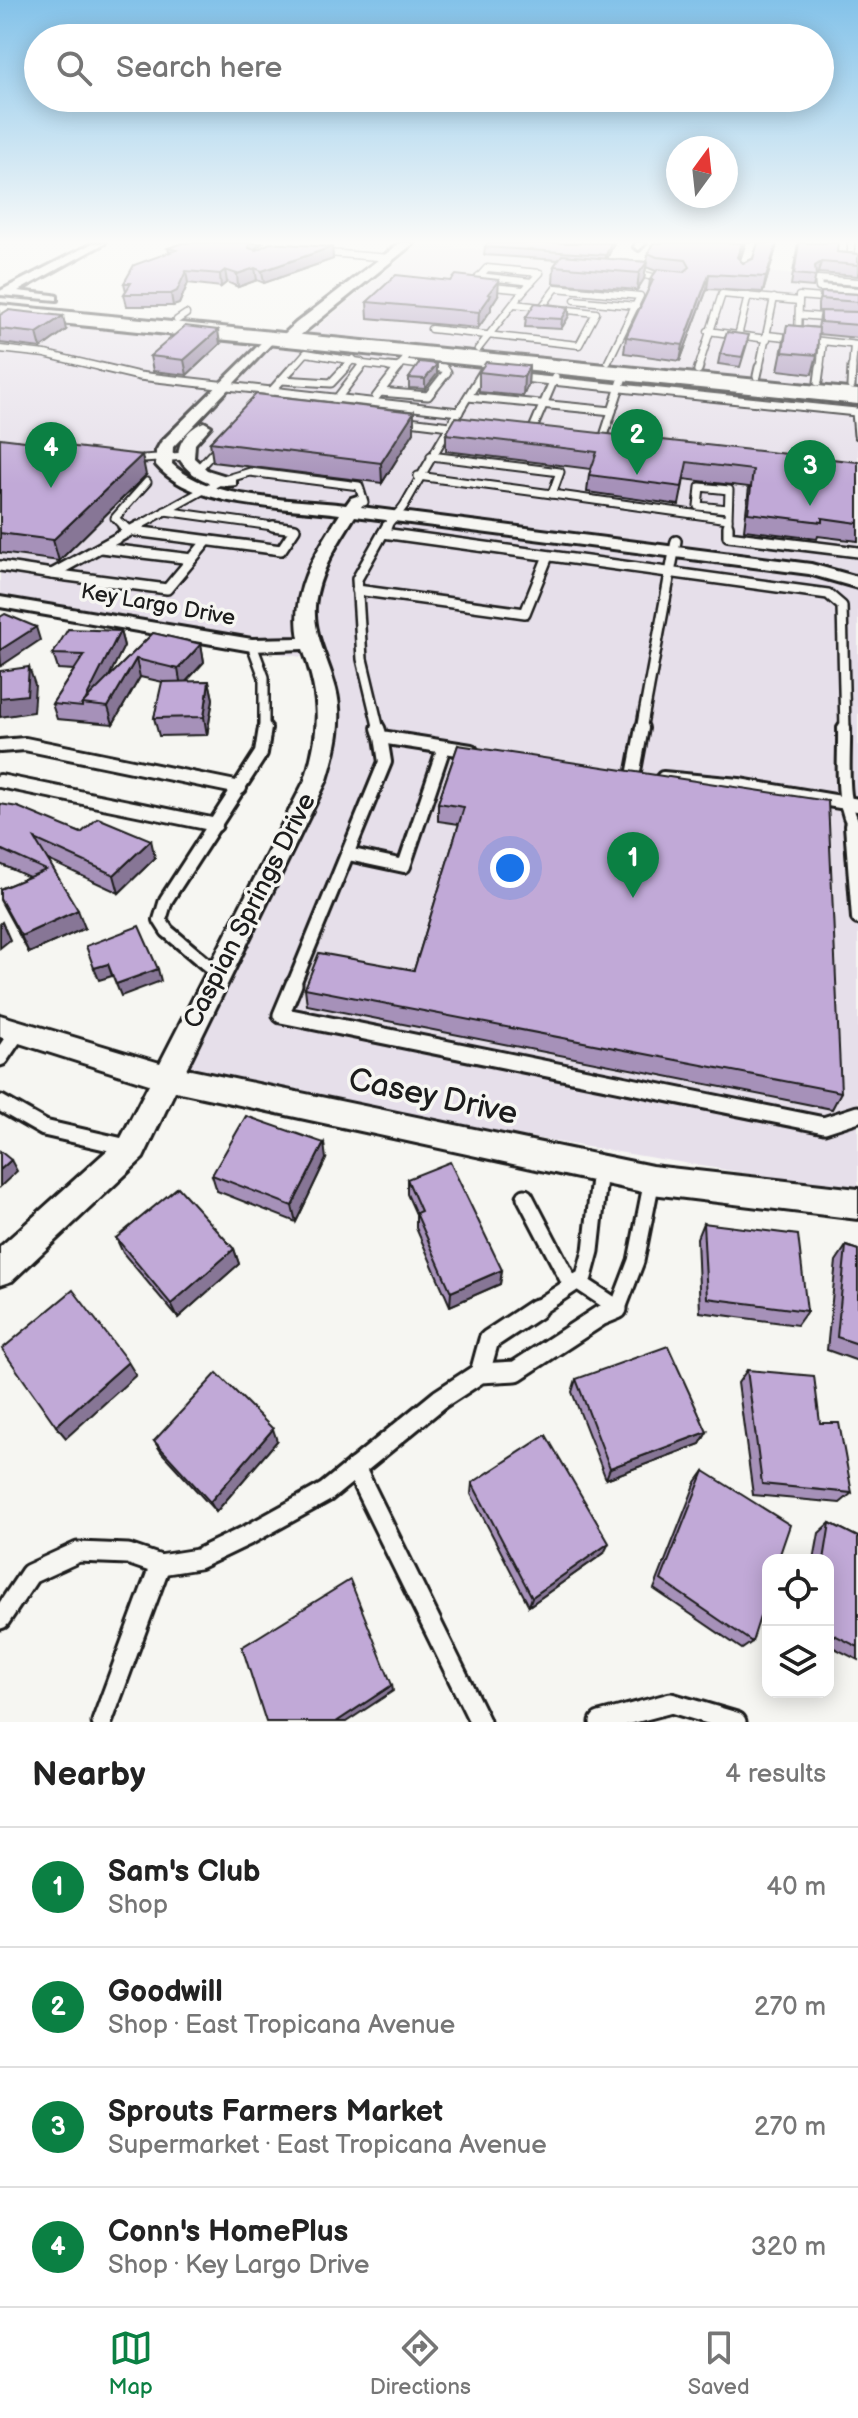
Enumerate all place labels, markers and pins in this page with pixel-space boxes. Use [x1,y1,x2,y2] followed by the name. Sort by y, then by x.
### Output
[611,409,663,475] pin: 2
[25,422,77,488] pin: 4
[784,440,836,506] pin: 3
[607,832,659,898] pin: 1

